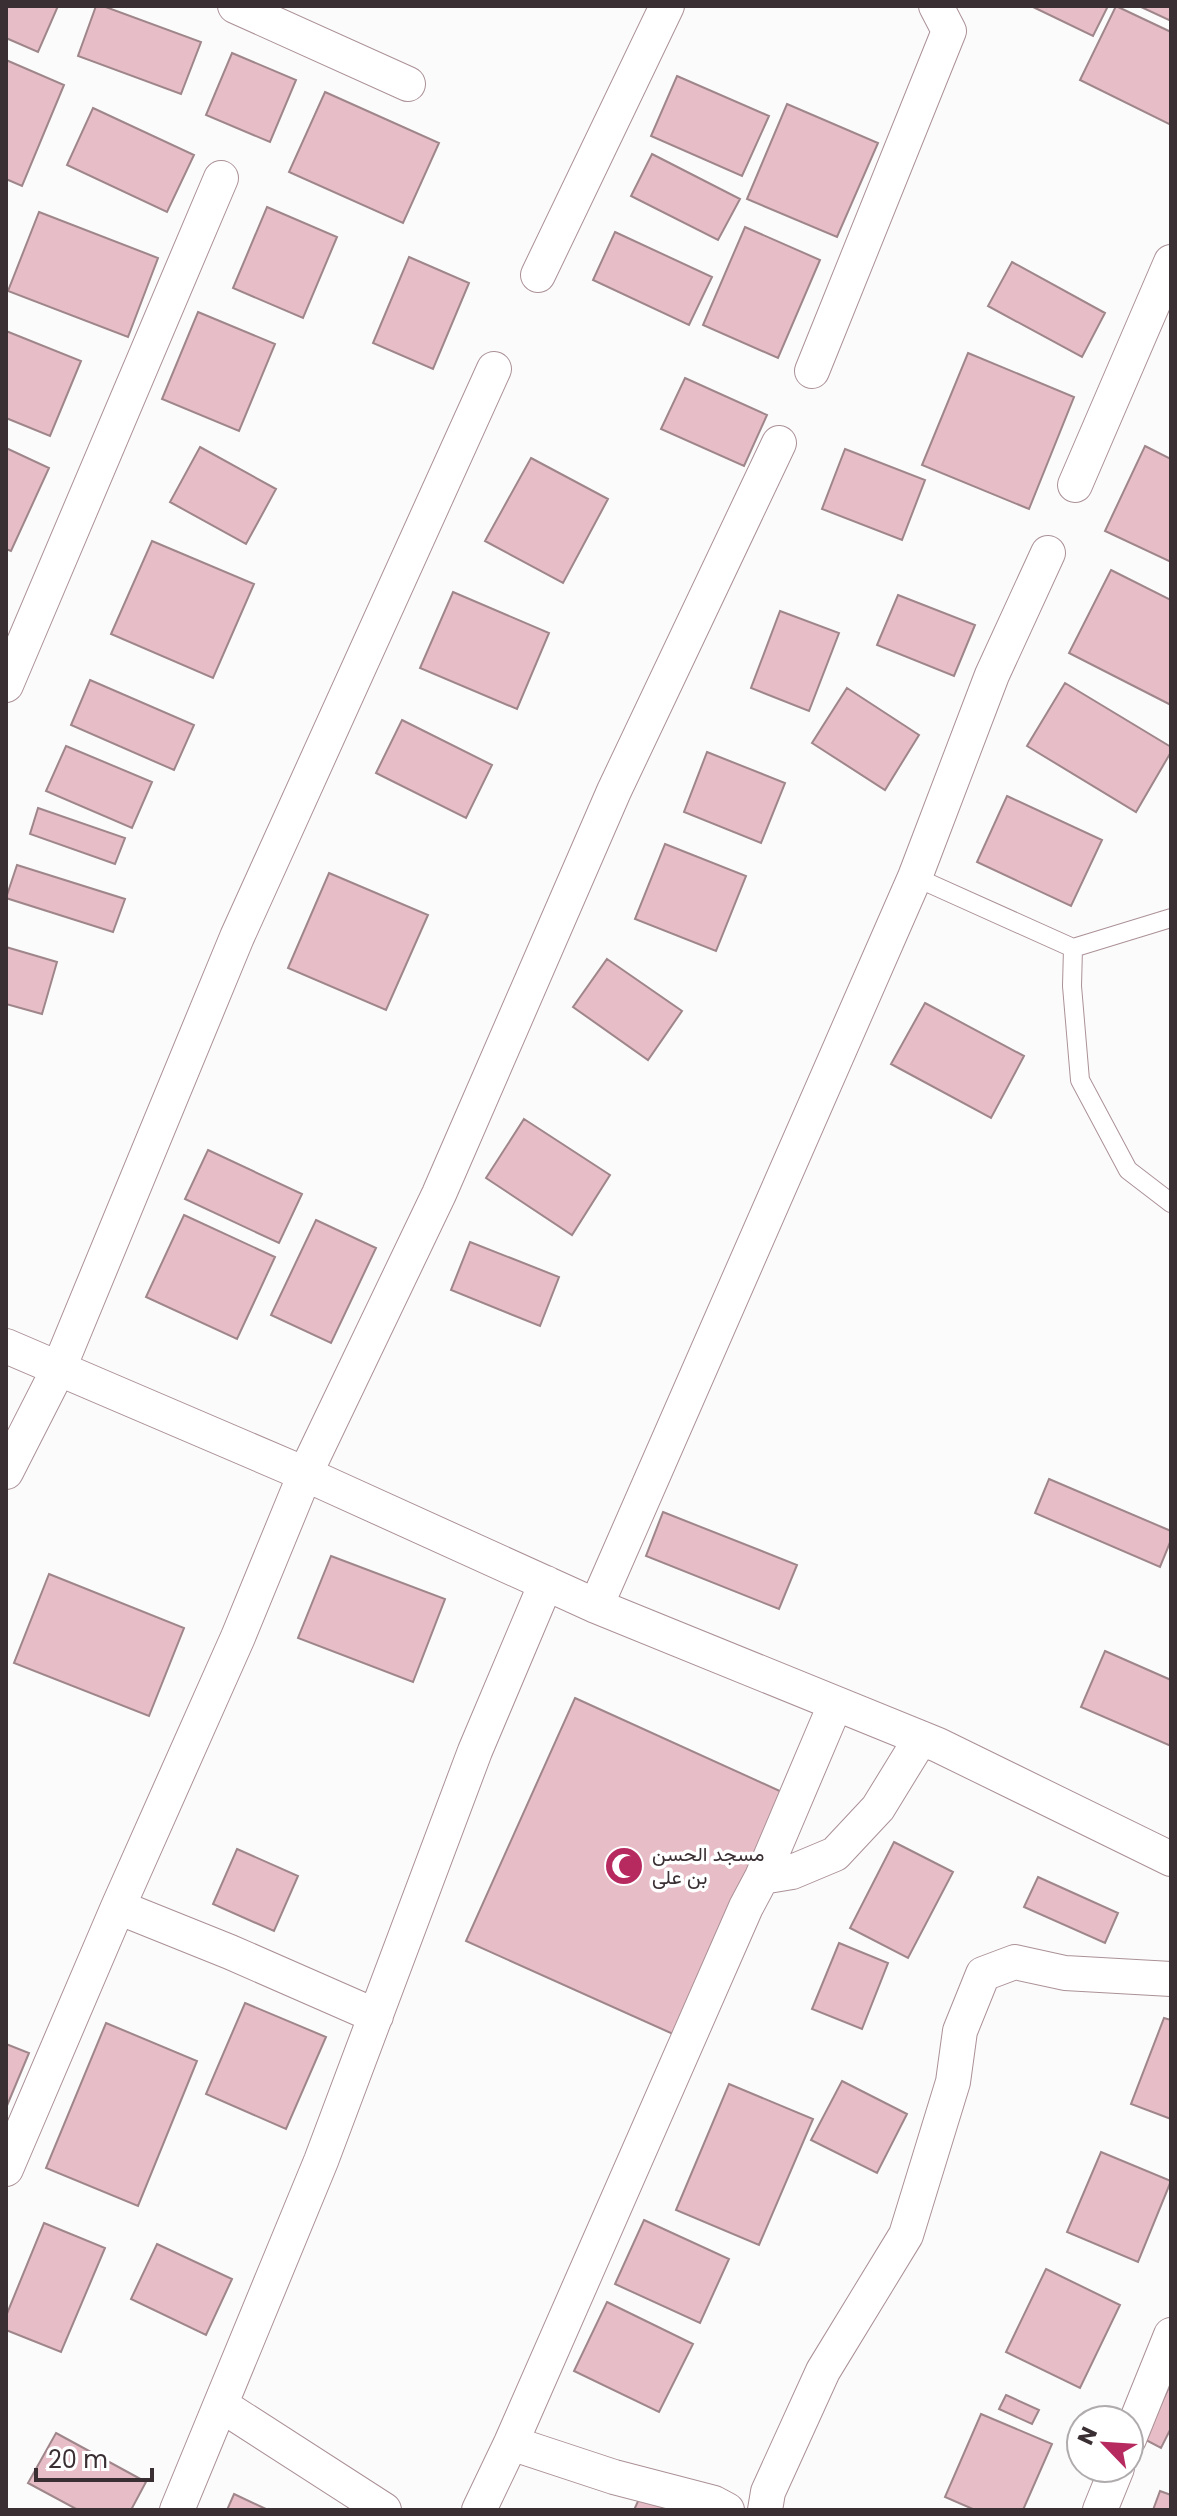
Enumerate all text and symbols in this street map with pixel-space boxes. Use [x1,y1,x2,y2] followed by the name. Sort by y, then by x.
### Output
[652,1840,765,1891] place label: مسجد الحسن بن على
[603,1845,645,1887] mosque icon: مسجد الحسن بن على
[1065,2404,1145,2484] north arrow
[1070,2422,1105,2450] text: N
[36,2432,152,2482] scale bar
[48,2443,108,2476] text: 20 m

